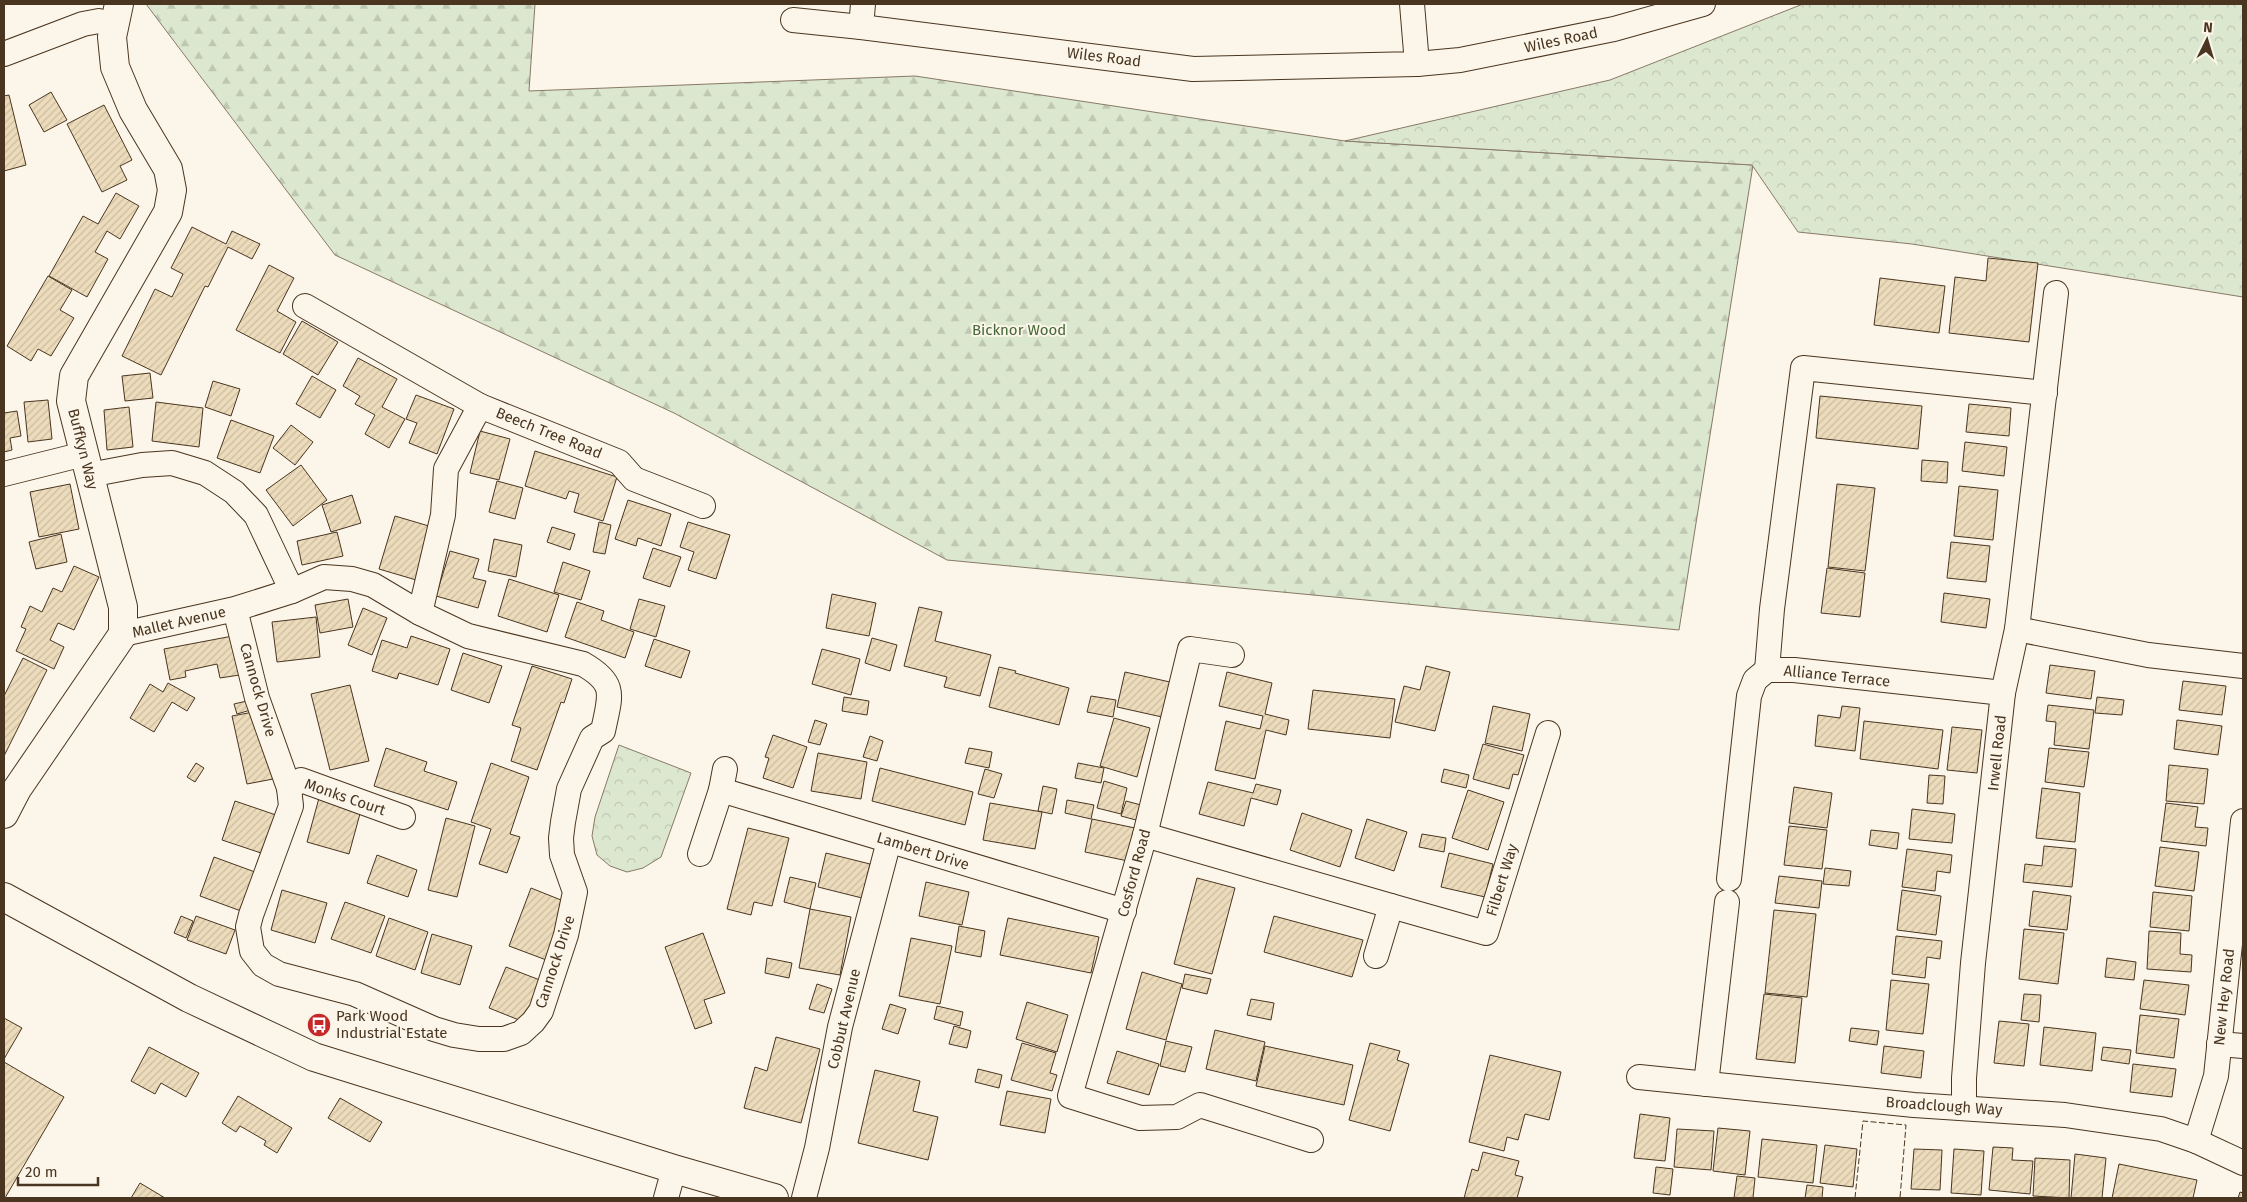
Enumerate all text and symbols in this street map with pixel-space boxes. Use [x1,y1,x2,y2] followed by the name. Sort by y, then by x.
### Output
[2182,15,2232,65] north arrow
[2203,19,2213,36] text: N
[1523,23,1599,57] street label: Wiles Road
[1066,44,1142,70] street label: Wiles Road
[972,321,1066,339] park label: Bicknor Wood
[493,403,605,463] street label: Beech Tree Road
[64,407,102,492] street label: Buffkyn Way
[130,602,228,642] street label: Mallet Avenue
[236,641,280,739] street label: Cannock Drive
[1783,661,1891,691] street label: Alliance Terrace
[1984,714,2010,792] street label: Irwell Road
[302,775,388,819] street label: Monks Court
[1114,827,1154,919] street label: Cosford Road
[875,828,971,874] street label: Lambert Drive
[1482,841,1522,918] street label: Filbert Way
[531,913,579,1011] street label: Cannock Drive
[2210,948,2238,1046] street label: New Hey Road
[824,967,864,1071] street label: Cobbut Avenue
[336,1007,448,1042] place label: Park Wood Industrial Estate
[306,1012,332,1038] bus stop icon: Park Wood Industrial Estate
[1885,1093,2004,1119] street label: Broadclough Way
[18,1154,98,1186] scale bar
[25,1163,58,1181] text: 20 m

